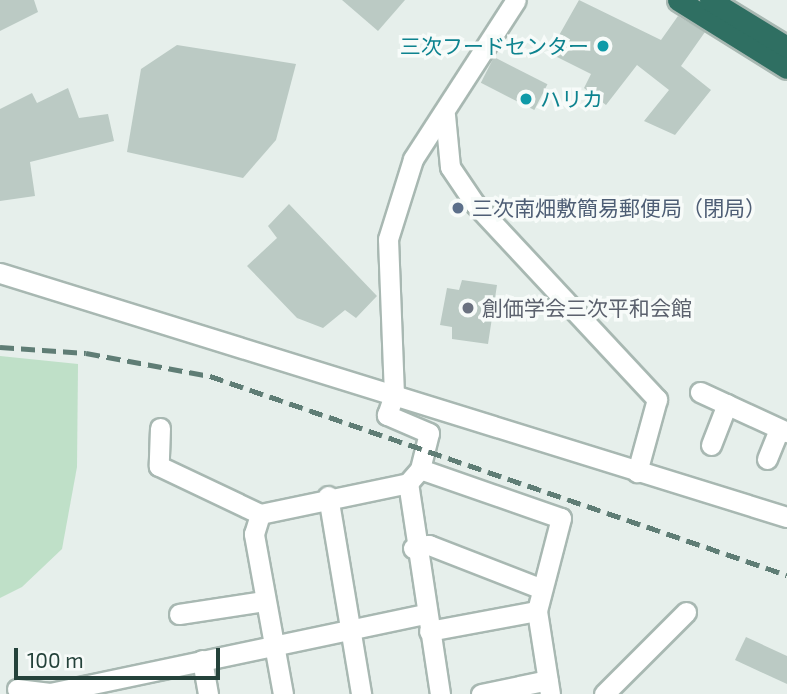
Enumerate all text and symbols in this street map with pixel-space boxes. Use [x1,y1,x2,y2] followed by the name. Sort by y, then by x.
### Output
[400,33,589,59] place label: 三次フードセンター
[595,38,611,54] marker: 三次フードセンター
[540,86,603,112] place label: ハリカ
[518,91,534,107] marker: ハリカ
[472,195,766,221] place label: 三次南畑敷簡易郵便局（閉局）
[450,200,466,216] marker: 三次南畑敷簡易郵便局（閉局）
[482,295,692,321] place label: 創価学会三次平和会館
[460,300,476,316] marker: 創価学会三次平和会館
[18,634,224,678] scale bar
[27,647,84,672] text: 100 m

